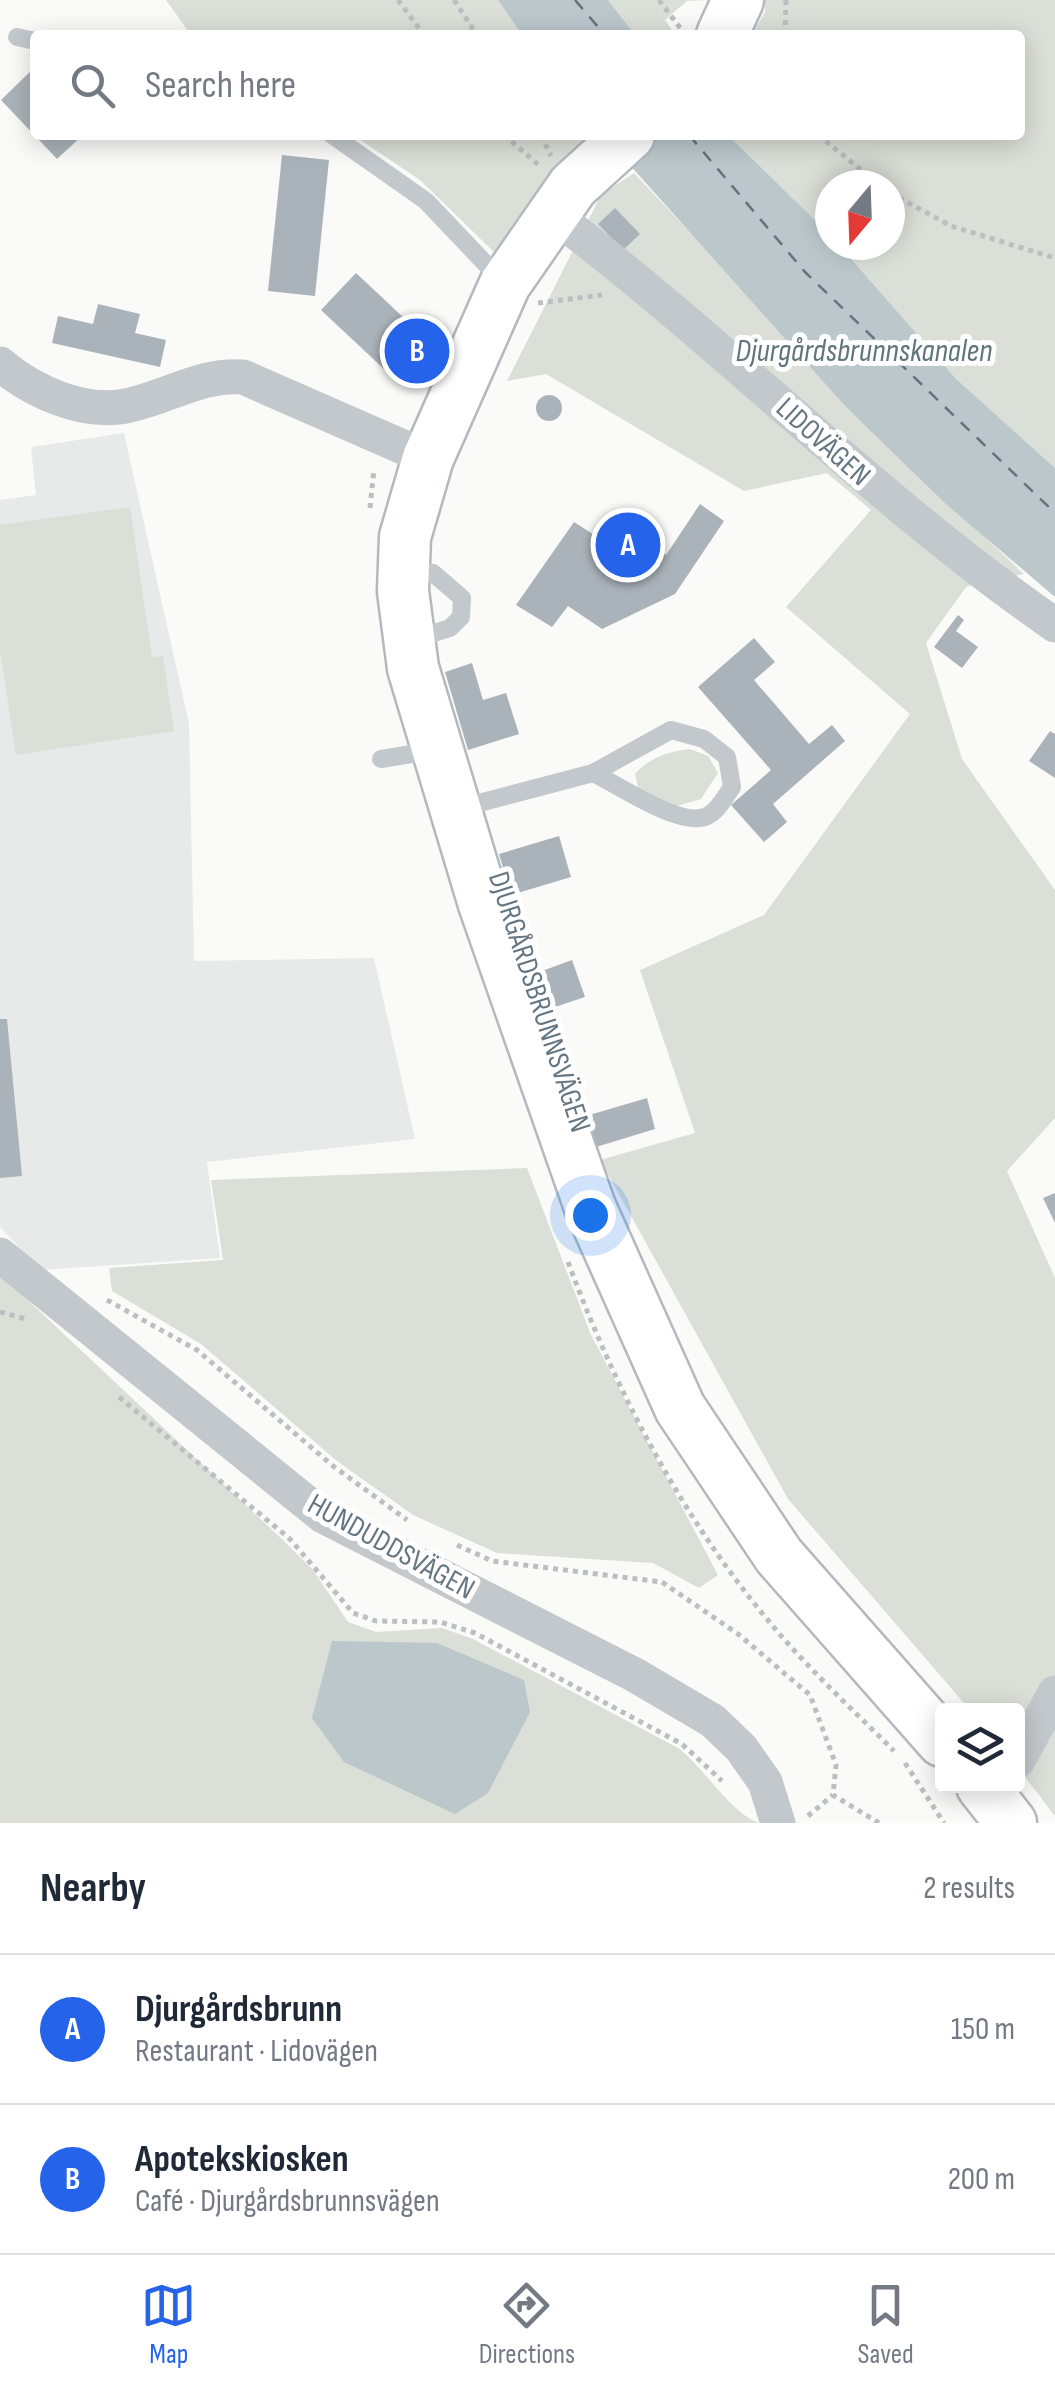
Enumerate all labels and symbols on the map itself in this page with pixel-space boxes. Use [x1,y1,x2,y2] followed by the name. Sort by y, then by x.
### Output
[815,170,905,260] north arrow
[384,314,450,388] pin: B
[736,332,992,371] water label: Djurgårdsbrunnskanalen
[768,390,878,494] street label: LIDOVÄGEN
[596,508,660,582] pin: A
[480,867,598,1137] street label: DJURGÅRDSBRUNNSVÄGEN
[565,1190,616,1241] your location
[301,1486,481,1608] street label: HUNDUDDSVÄGEN

